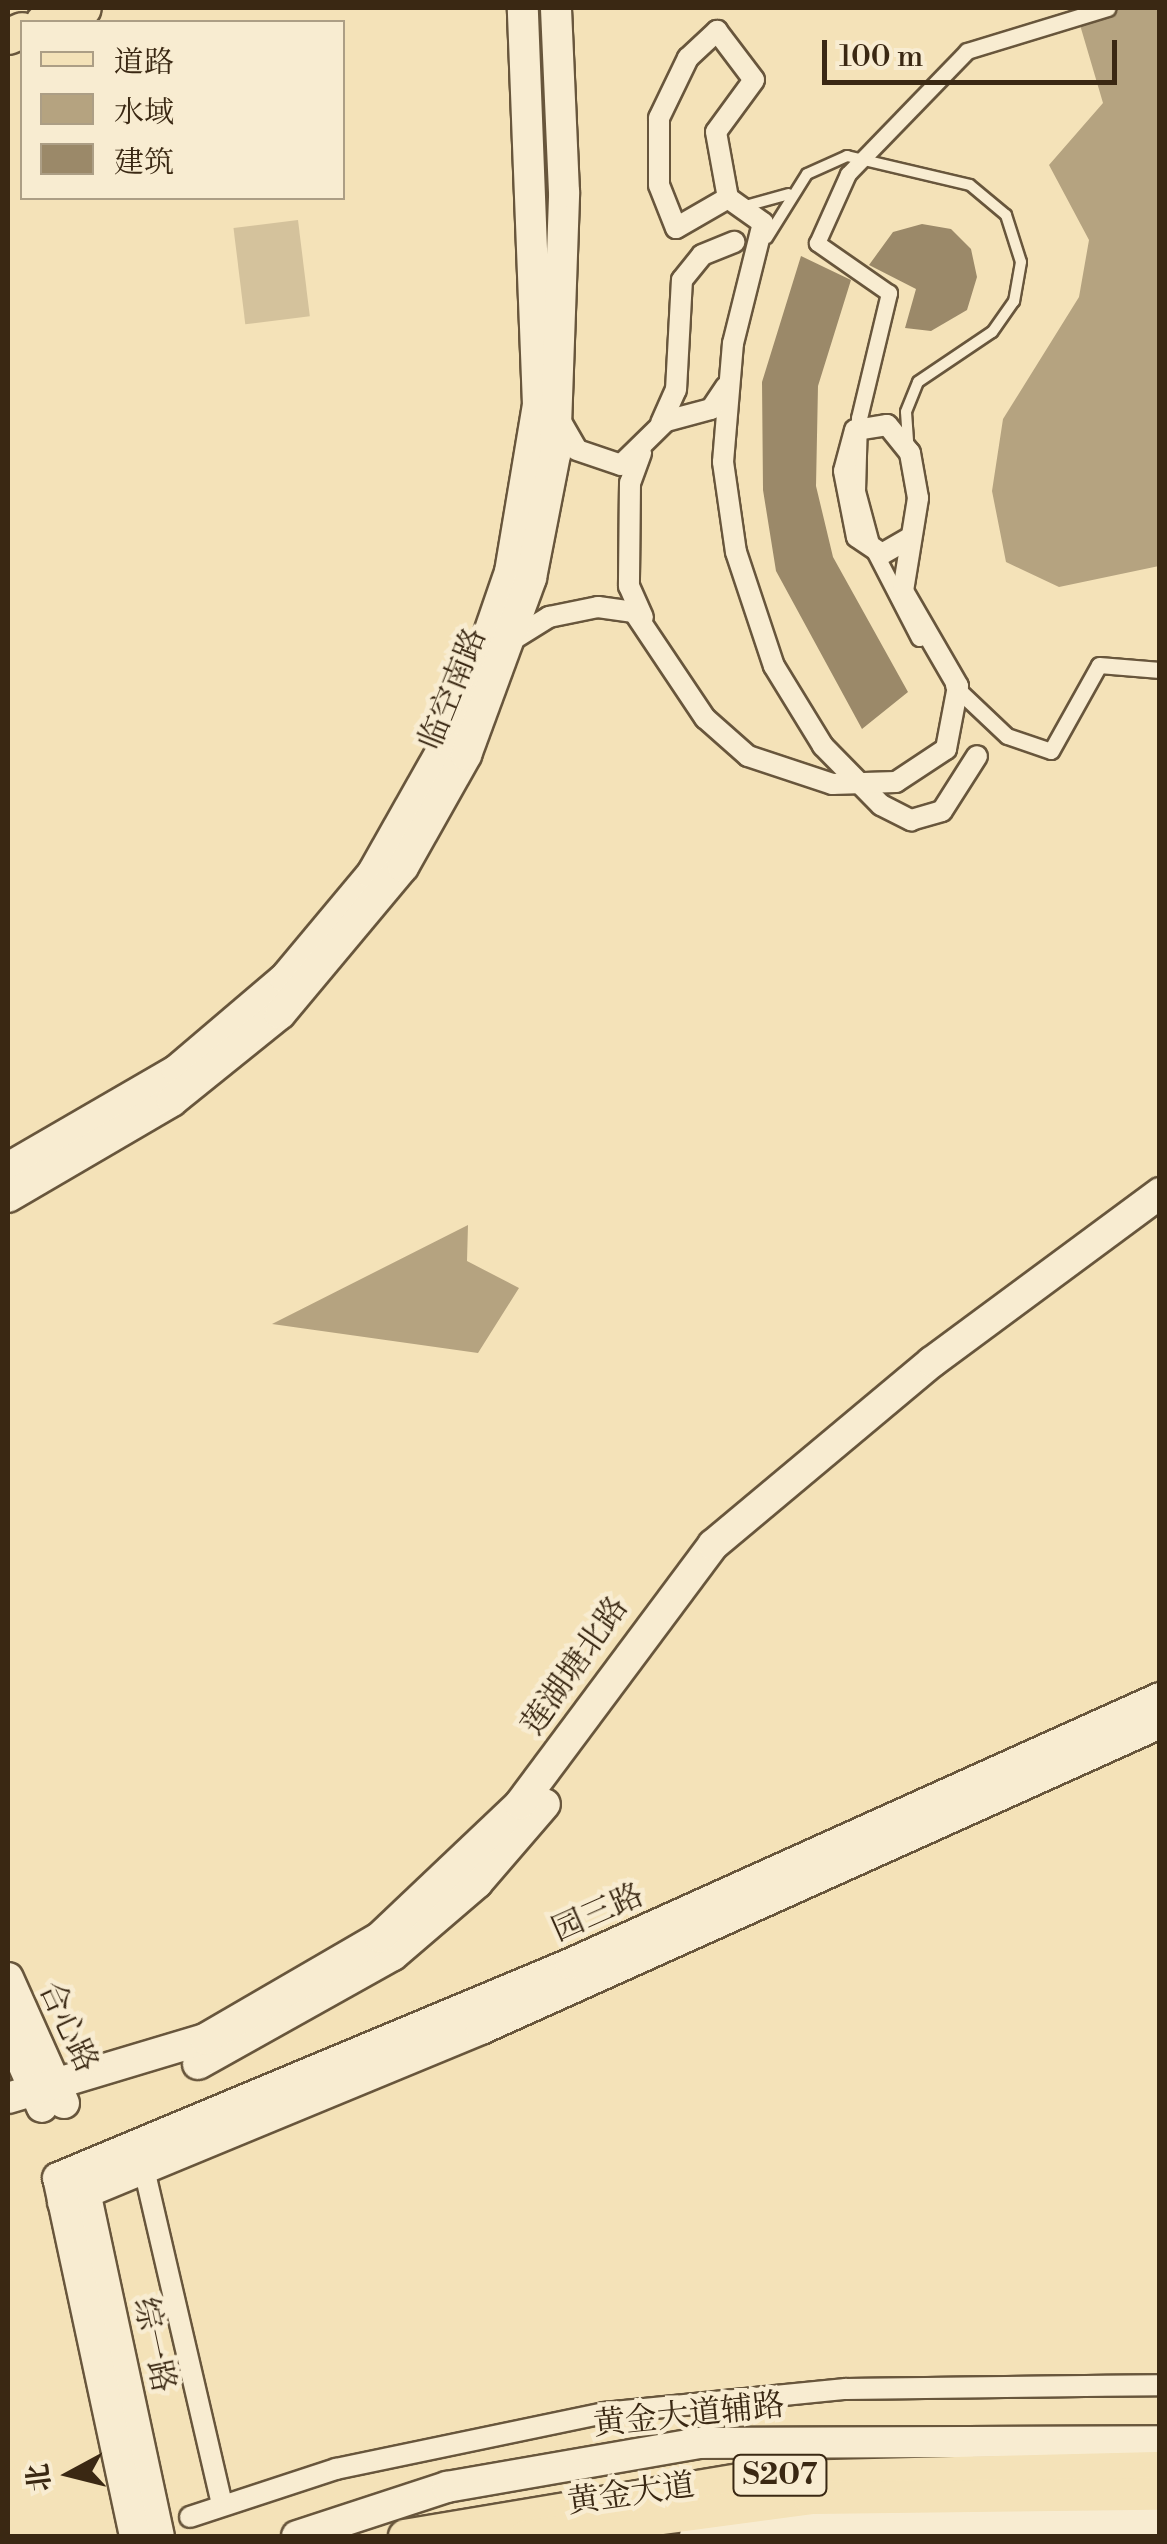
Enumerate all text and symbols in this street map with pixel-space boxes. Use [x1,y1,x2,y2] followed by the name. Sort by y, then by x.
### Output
[20,20,345,200] legend
[827,20,1122,82] scale bar
[839,38,923,76] text: 100 m
[114,44,174,82] text: 道路
[114,94,174,132] text: 水域
[114,144,174,182] text: 建筑
[411,622,495,756] street label: 临空南路
[513,1589,637,1743] street label: 莲湖塘北路
[546,1876,650,1950] street label: 园三路
[30,1975,106,2079] street label: 合心路
[125,2294,183,2396] street label: 综一路
[592,2386,786,2444] street label: 黄金大道辅路
[20,2424,120,2524] north arrow
[730,2450,830,2500] road number: S207
[21,2462,59,2494] text: 北
[565,2466,697,2522] street label: 黄金大道

